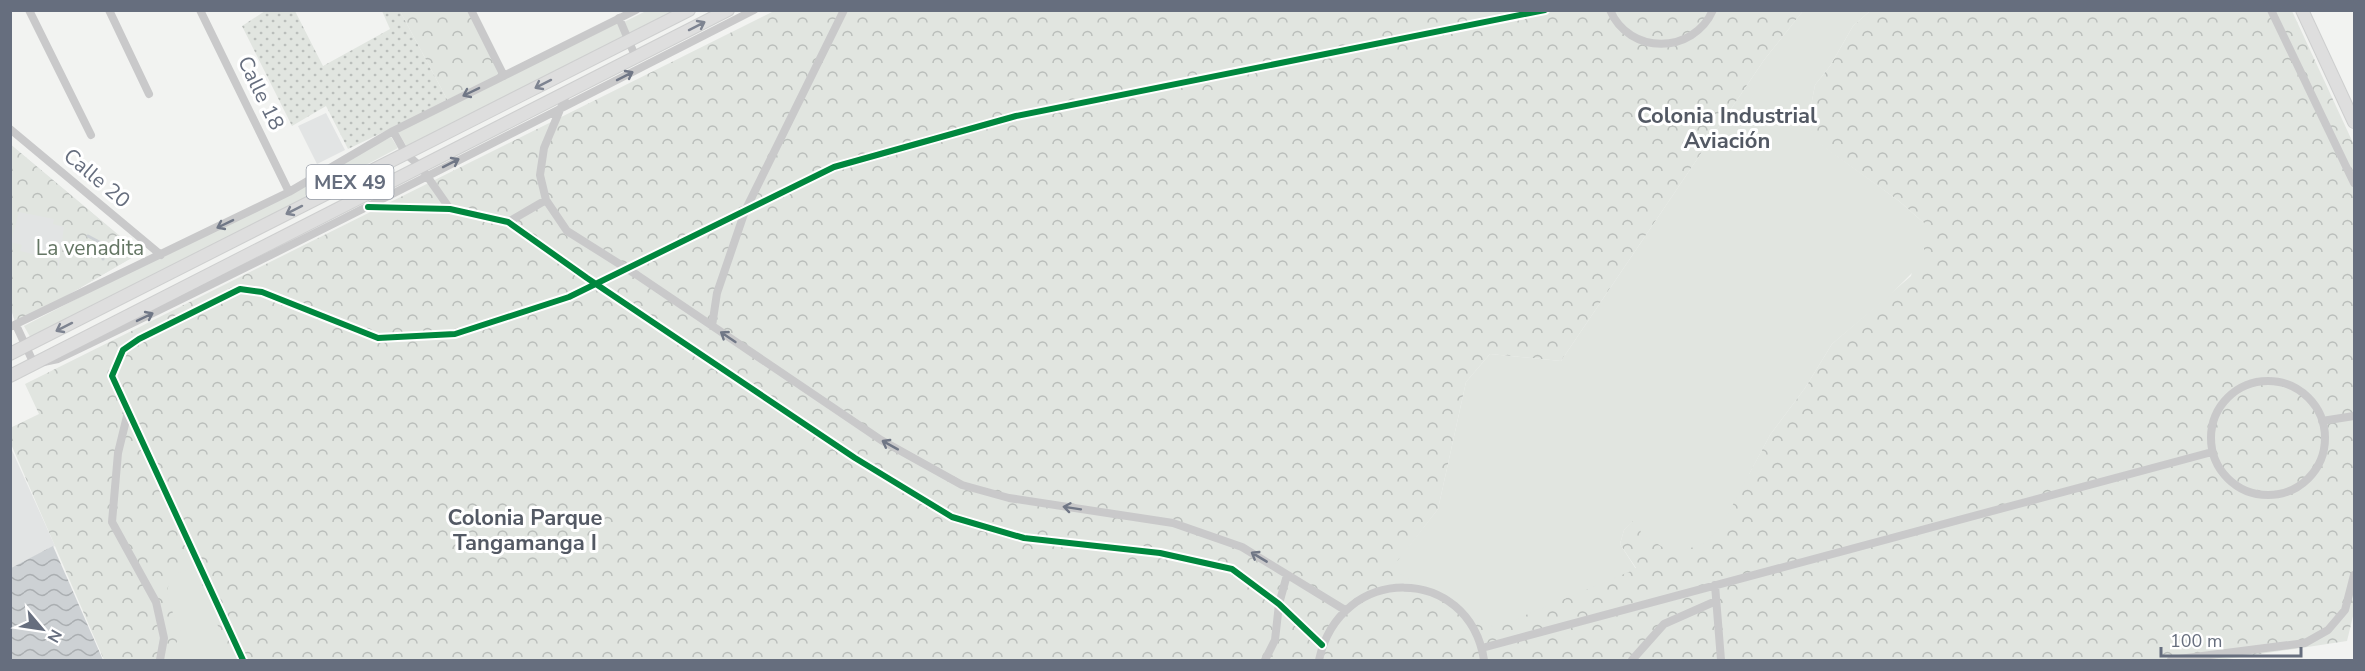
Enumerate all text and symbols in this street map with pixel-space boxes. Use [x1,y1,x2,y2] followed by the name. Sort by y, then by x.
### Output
[688,20,706,32] one-way arrow
[231,51,291,135] street label: Calle 18
[615,70,633,81] one-way arrow
[535,79,553,91] one-way arrow
[462,87,480,99] one-way arrow
[1637,101,1817,156] district label: Colonia Industrial Aviación
[58,142,136,214] street label: Calle 20
[441,157,459,169] one-way arrow
[306,165,394,199] road number: MEX 49
[286,205,304,217] one-way arrow
[216,218,234,230] one-way arrow
[36,234,144,262] park label: La venadita
[136,311,154,323] one-way arrow
[55,321,73,333] one-way arrow
[721,331,737,343] one-way arrow
[882,439,900,450] one-way arrow
[1063,502,1083,513] one-way arrow
[447,503,603,558] district label: Colonia Parque Tangamanga I
[1251,551,1268,563] one-way arrow
[12,599,72,659] north arrow
[2161,620,2300,658] scale bar
[42,625,67,646] text: N
[2170,629,2222,653] text: 100 m

